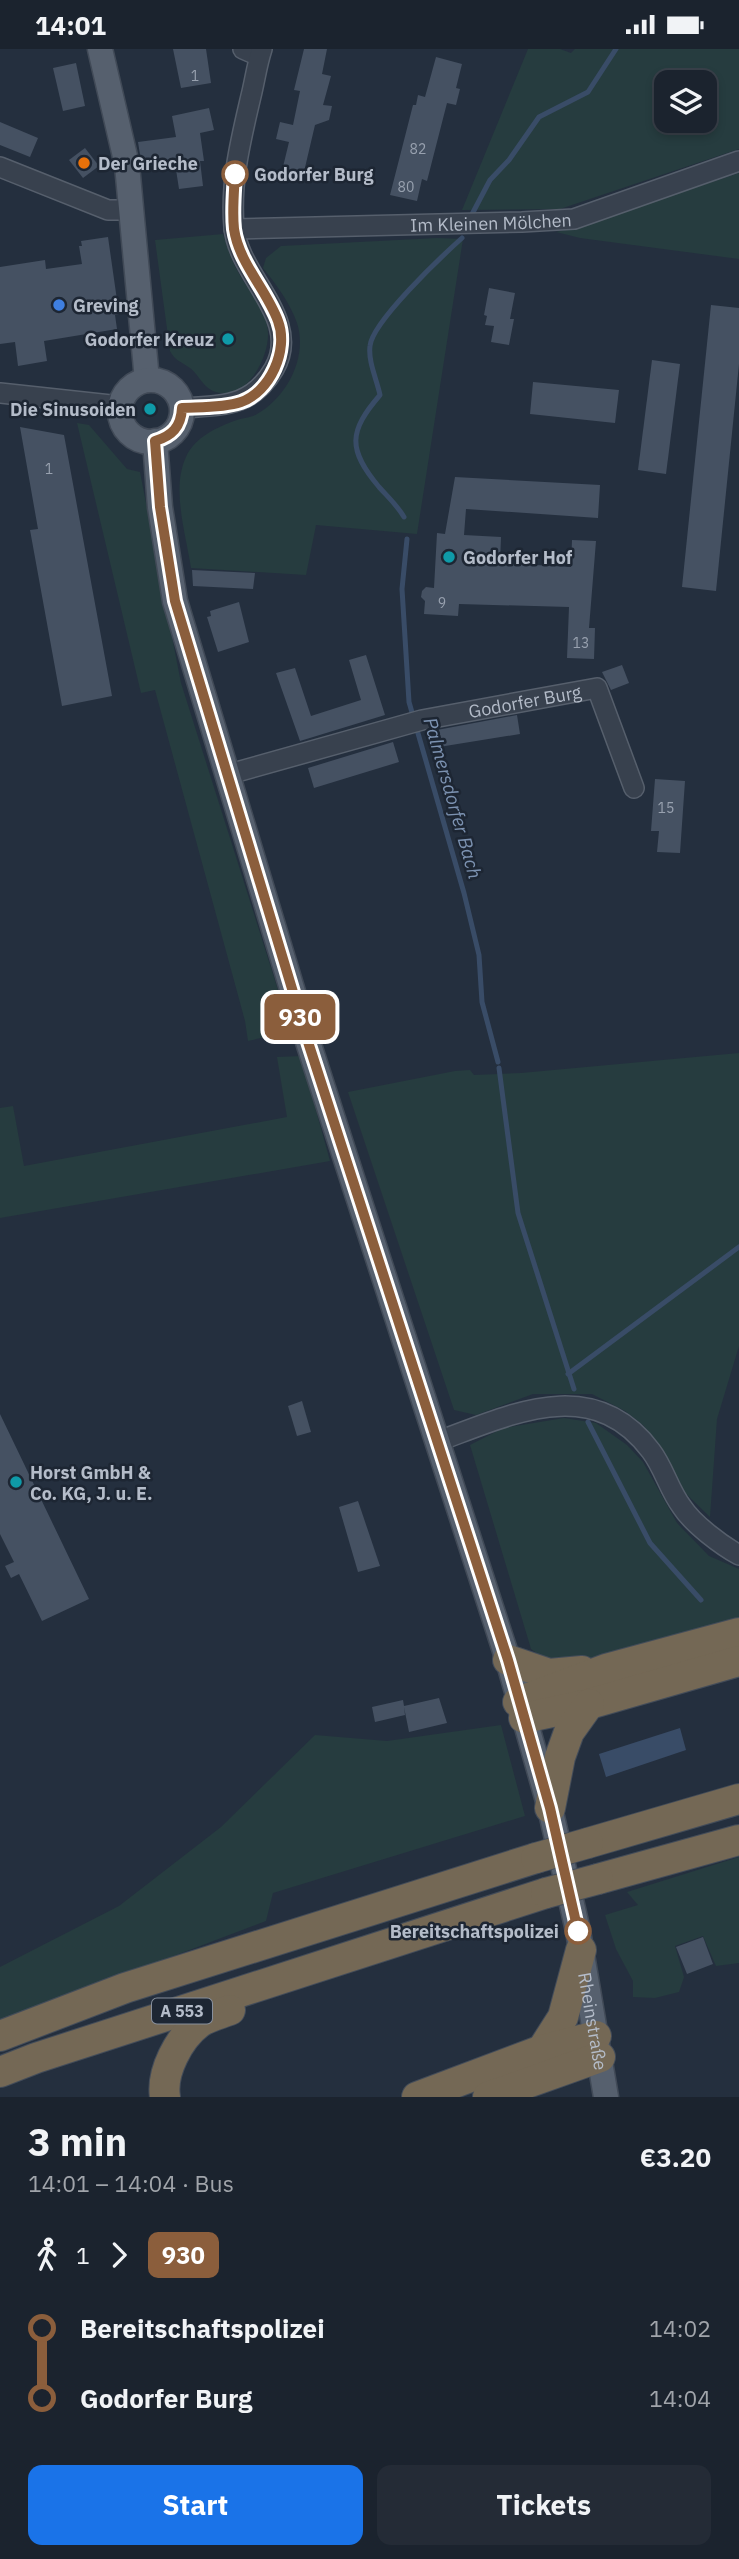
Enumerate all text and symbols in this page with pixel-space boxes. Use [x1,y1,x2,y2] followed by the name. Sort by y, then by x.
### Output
[35,8,106,42] text: 14:01
[191,67,199,85] house number: 1
[654,70,717,133] map controls
[654,70,717,133] button: layers
[410,140,426,158] house number: 82
[98,152,198,175] place label: Der Grieche
[76,155,92,171] marker: Der Grieche
[222,161,248,187] marker: Godorfer Burg
[254,163,373,186] place label: Godorfer Burg
[398,178,414,196] house number: 80
[410,208,572,236] street label: Im Kleinen Mölchen
[73,294,139,317] place label: Greving
[51,297,67,313] marker: Greving
[85,328,214,351] place label: Godorfer Kreuz
[220,331,236,347] marker: Godorfer Kreuz
[10,398,136,421] place label: Die Sinusoiden
[142,401,158,417] marker: Die Sinusoiden
[45,460,53,478] house number: 1
[463,546,573,569] place label: Godorfer Hof
[441,549,457,565] marker: Godorfer Hof
[438,594,446,612] house number: 9
[573,634,589,652] house number: 13
[467,680,583,723] street label: Godorfer Burg
[418,714,488,882] water label: Palmersdorfer Bach
[658,799,674,817] house number: 15
[260,994,340,1040] line badge: 930
[278,1001,322,1033] text: 930
[30,1461,153,1505] place label: Horst GmbH & Co. KG, J. u. E.
[8,1474,24,1490] marker: Horst GmbH & Co. KG, J. u. E.
[565,1918,591,1944] marker: Bereitschaftspolizei
[390,1920,559,1943] place label: Bereitschaftspolizei
[574,1970,613,2072] street label: Rheinstraße
[152,1999,212,2023] road number: A 553
[28,2117,127,2166] text: 3 min
[640,2140,711,2174] text: €3.20
[28,2168,234,2198] text: 14:01 – 14:04 · Bus
[28,2236,66,2274] icon: walk
[100,2236,138,2274] icon: forward
[162,2239,205,2271] text: 930
[76,2240,90,2270] text: 1
[80,2311,325,2345] text: Bereitschaftspolizei
[649,2313,711,2343] text: 14:02
[80,2381,252,2415] text: Godorfer Burg
[649,2383,711,2413] text: 14:04
[28,2465,363,2545] button: Start
[377,2465,711,2545] button: Tickets

